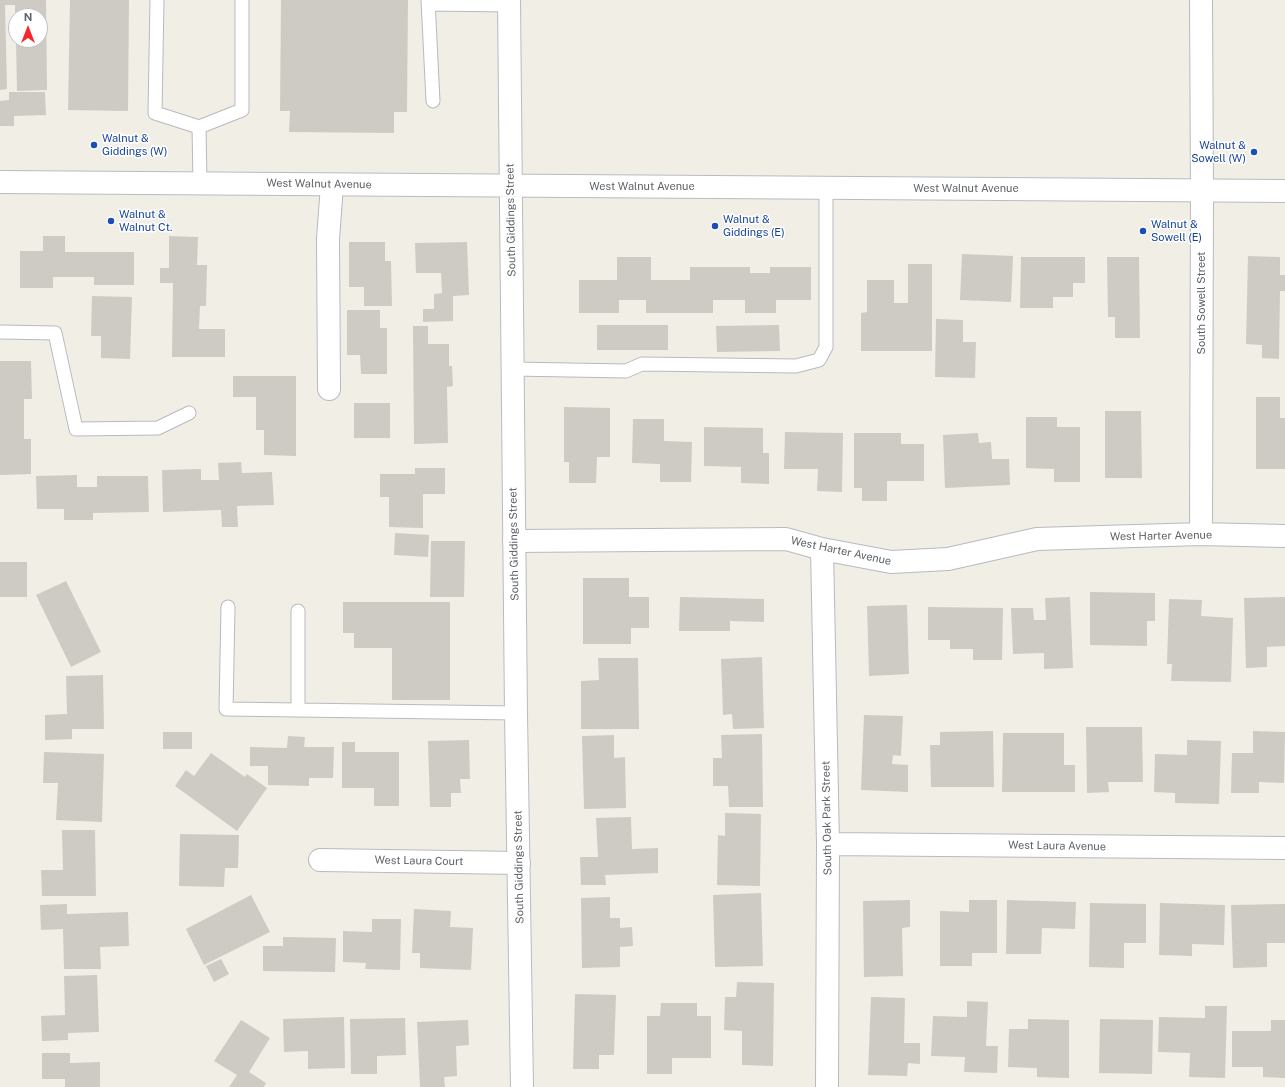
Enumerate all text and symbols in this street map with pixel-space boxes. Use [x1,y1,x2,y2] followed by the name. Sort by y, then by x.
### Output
[8,8,48,48] north arrow
[24,11,32,23] text: N
[102,132,167,158] place label: Walnut & Giddings (W)
[1191,139,1246,165] place label: Walnut & Sowell (W)
[89,140,99,150] marker: Walnut & Giddings (W)
[1249,147,1259,157] marker: Walnut & Sowell (W)
[503,163,519,277] street label: South Giddings Street
[266,176,372,192] street label: West Walnut Avenue
[589,180,695,194] street label: West Walnut Avenue
[913,182,1019,196] street label: West Walnut Avenue
[119,208,172,234] place label: Walnut & Walnut Ct.
[723,213,785,239] place label: Walnut & Giddings (E)
[106,216,116,226] marker: Walnut & Walnut Ct.
[1151,218,1202,244] place label: Walnut & Sowell (E)
[710,221,720,231] marker: Walnut & Giddings (E)
[1138,226,1148,236] marker: Walnut & Sowell (E)
[1195,252,1209,354] street label: South Sowell Street
[506,487,522,601] street label: South Giddings Street
[1110,529,1212,543] street label: West Harter Avenue
[790,534,892,568] street label: West Harter Avenue
[819,761,835,875] street label: South Oak Park Street
[511,810,527,924] street label: South Giddings Street
[1008,839,1106,853] street label: West Laura Avenue
[375,854,463,868] street label: West Laura Court

